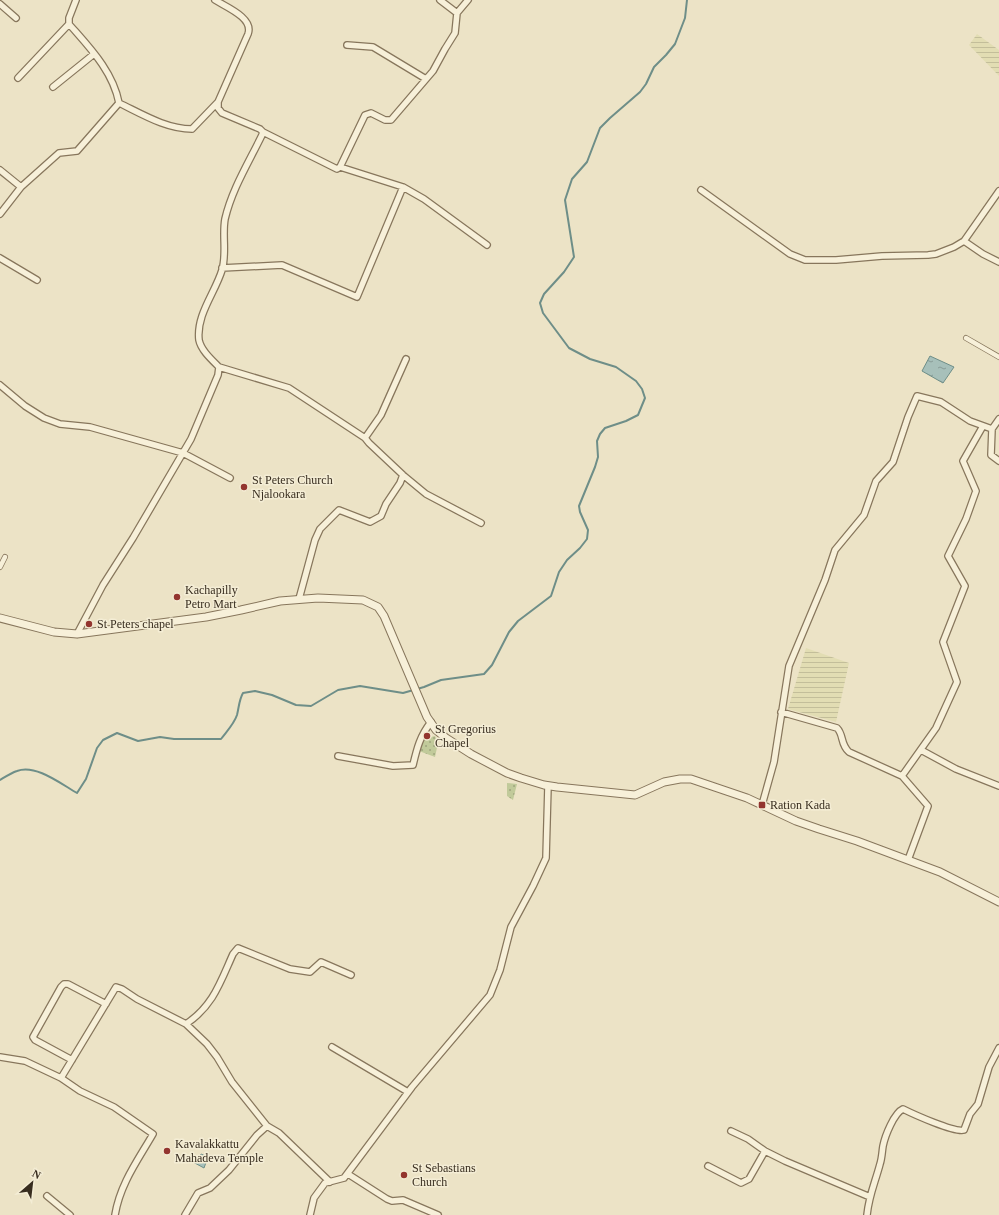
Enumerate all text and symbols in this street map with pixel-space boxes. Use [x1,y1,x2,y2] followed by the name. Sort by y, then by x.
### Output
[252,473,333,501] place label: St Peters Church Njalookara
[239,482,249,492] marker: St Peters Church Njalookara
[185,583,238,611] place label: Kachapilly Petro Mart
[172,592,182,602] marker: Kachapilly Petro Mart
[97,617,174,631] place label: St Peters chapel
[84,619,94,629] marker: St Peters chapel
[435,722,496,750] place label: St Gregorius Chapel
[422,731,432,741] marker: St Gregorius Chapel
[770,798,831,812] place label: Ration Kada
[757,800,767,810] marker: Ration Kada
[175,1137,264,1165] place label: Kavalakkattu Mahadeva Temple
[162,1146,172,1156] marker: Kavalakkattu Mahadeva Temple
[412,1161,476,1189] place label: St Sebastians Church
[12,1163,52,1203] north arrow
[30,1167,43,1181] text: N
[399,1170,409,1180] marker: St Sebastians Church

